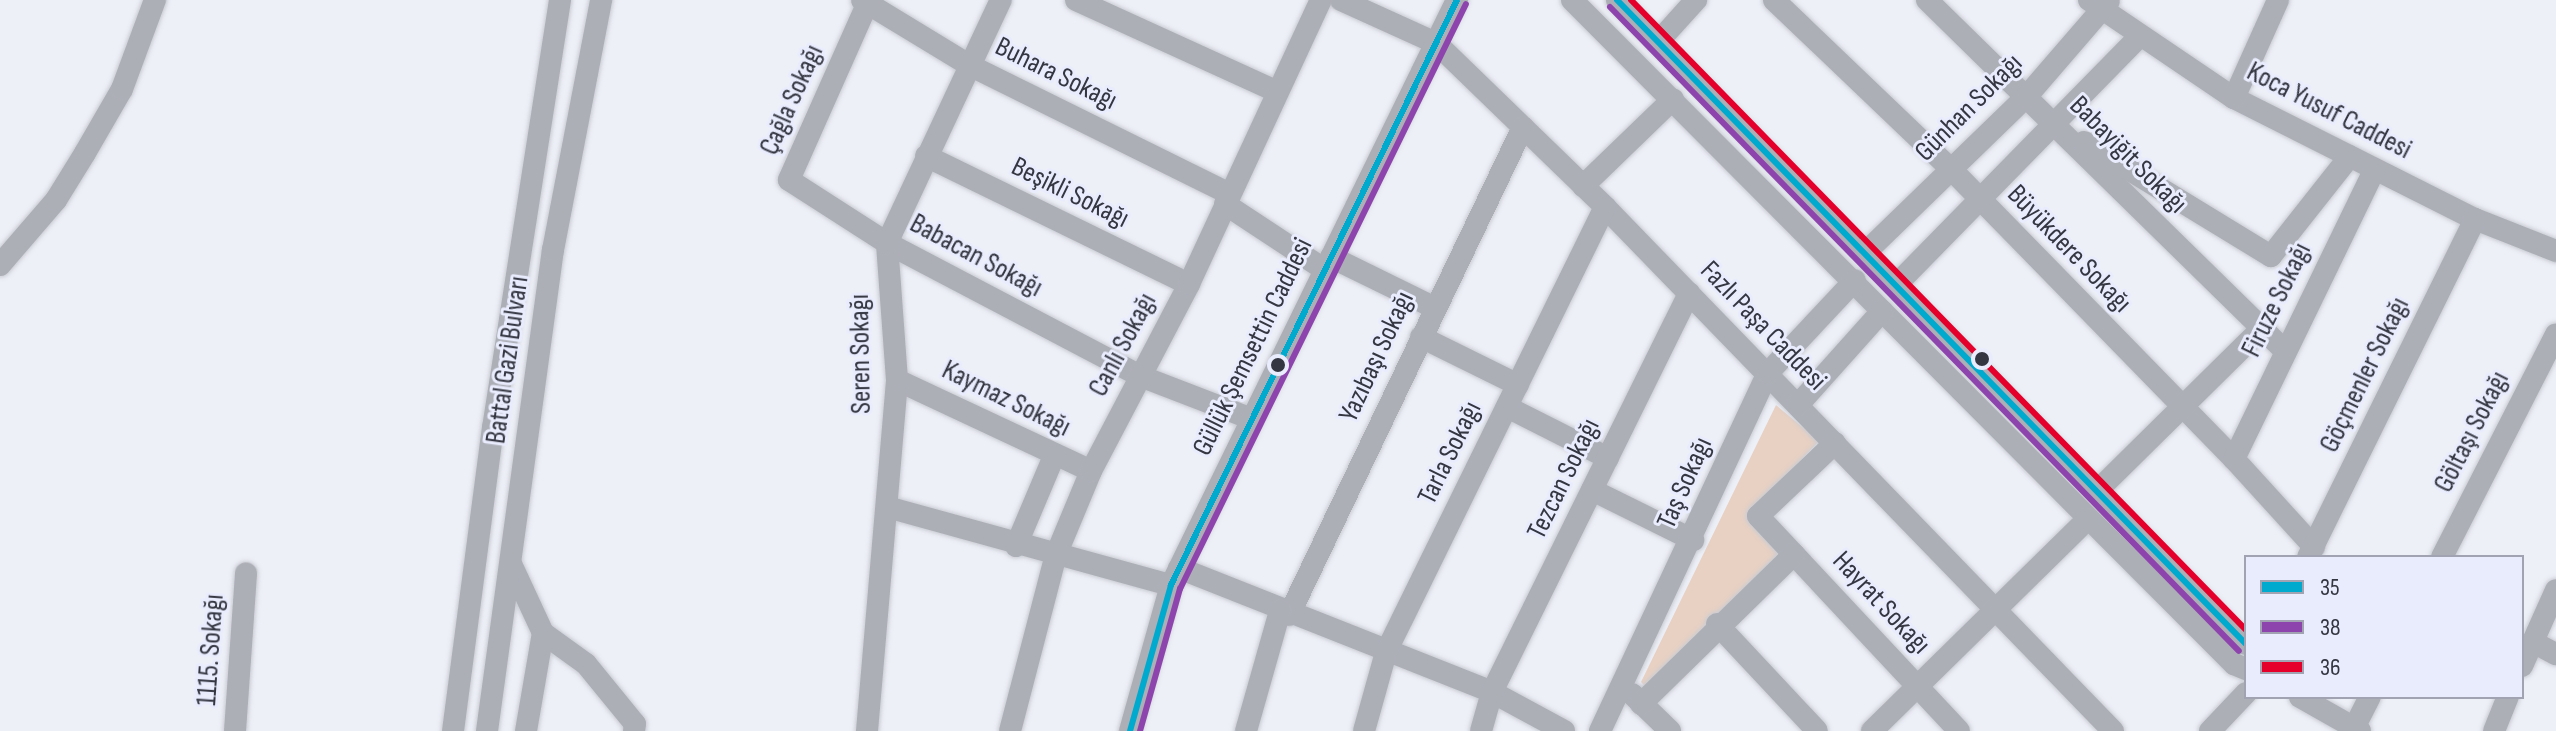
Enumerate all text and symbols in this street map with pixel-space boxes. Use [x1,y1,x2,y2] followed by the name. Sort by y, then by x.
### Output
[990,30,1122,118] street label: Buhara Sokağı
[753,40,831,160] street label: Çağla Sokağı
[1908,47,2030,169] street label: Günhan Sokağı
[2241,55,2417,167] street label: Koca Yusuf Caddesi
[2062,89,2194,221] street label: Babayiğit Sokağı
[1006,150,1134,236] street label: Beşikli Sokağı
[2000,178,2138,320] street label: Büyükdere Sokağı
[904,207,1048,305] street label: Babacan Sokağı
[1186,233,1320,461] street label: Güllük Şemsettin Caddesi
[2235,237,2319,363] street label: Firuze Sokağı
[1693,254,1833,398] street label: Fazlı Paşa Caddesi
[480,274,536,446] street label: Battal Gazi Bulvarı
[1332,286,1422,428] street label: Yazıbaşı Sokağı
[1082,288,1164,402] street label: Canlı Sokağı
[2313,292,2417,458] street label: Göçmenler Sokağı
[843,294,879,414] street label: Seren Sokağı
[1974,351,1990,367] unlabelled marker
[936,354,1076,444] street label: Kaymaz Sokağı
[1270,357,1286,373] unlabelled marker
[2427,366,2517,498] street label: Göltaşı Sokağı
[1411,396,1489,510] street label: Tarla Sokağı
[1520,413,1608,545] street label: Tezcan Sokağı
[1650,432,1720,534] street label: Taş Sokağı
[1825,545,1937,661] street label: Hayrat Sokağı
[2244,555,2524,699] legend
[2320,573,2340,602] text: 35
[190,593,232,707] street label: 1115. Sokağı
[2320,613,2341,642] text: 38
[2320,653,2341,682] text: 36

